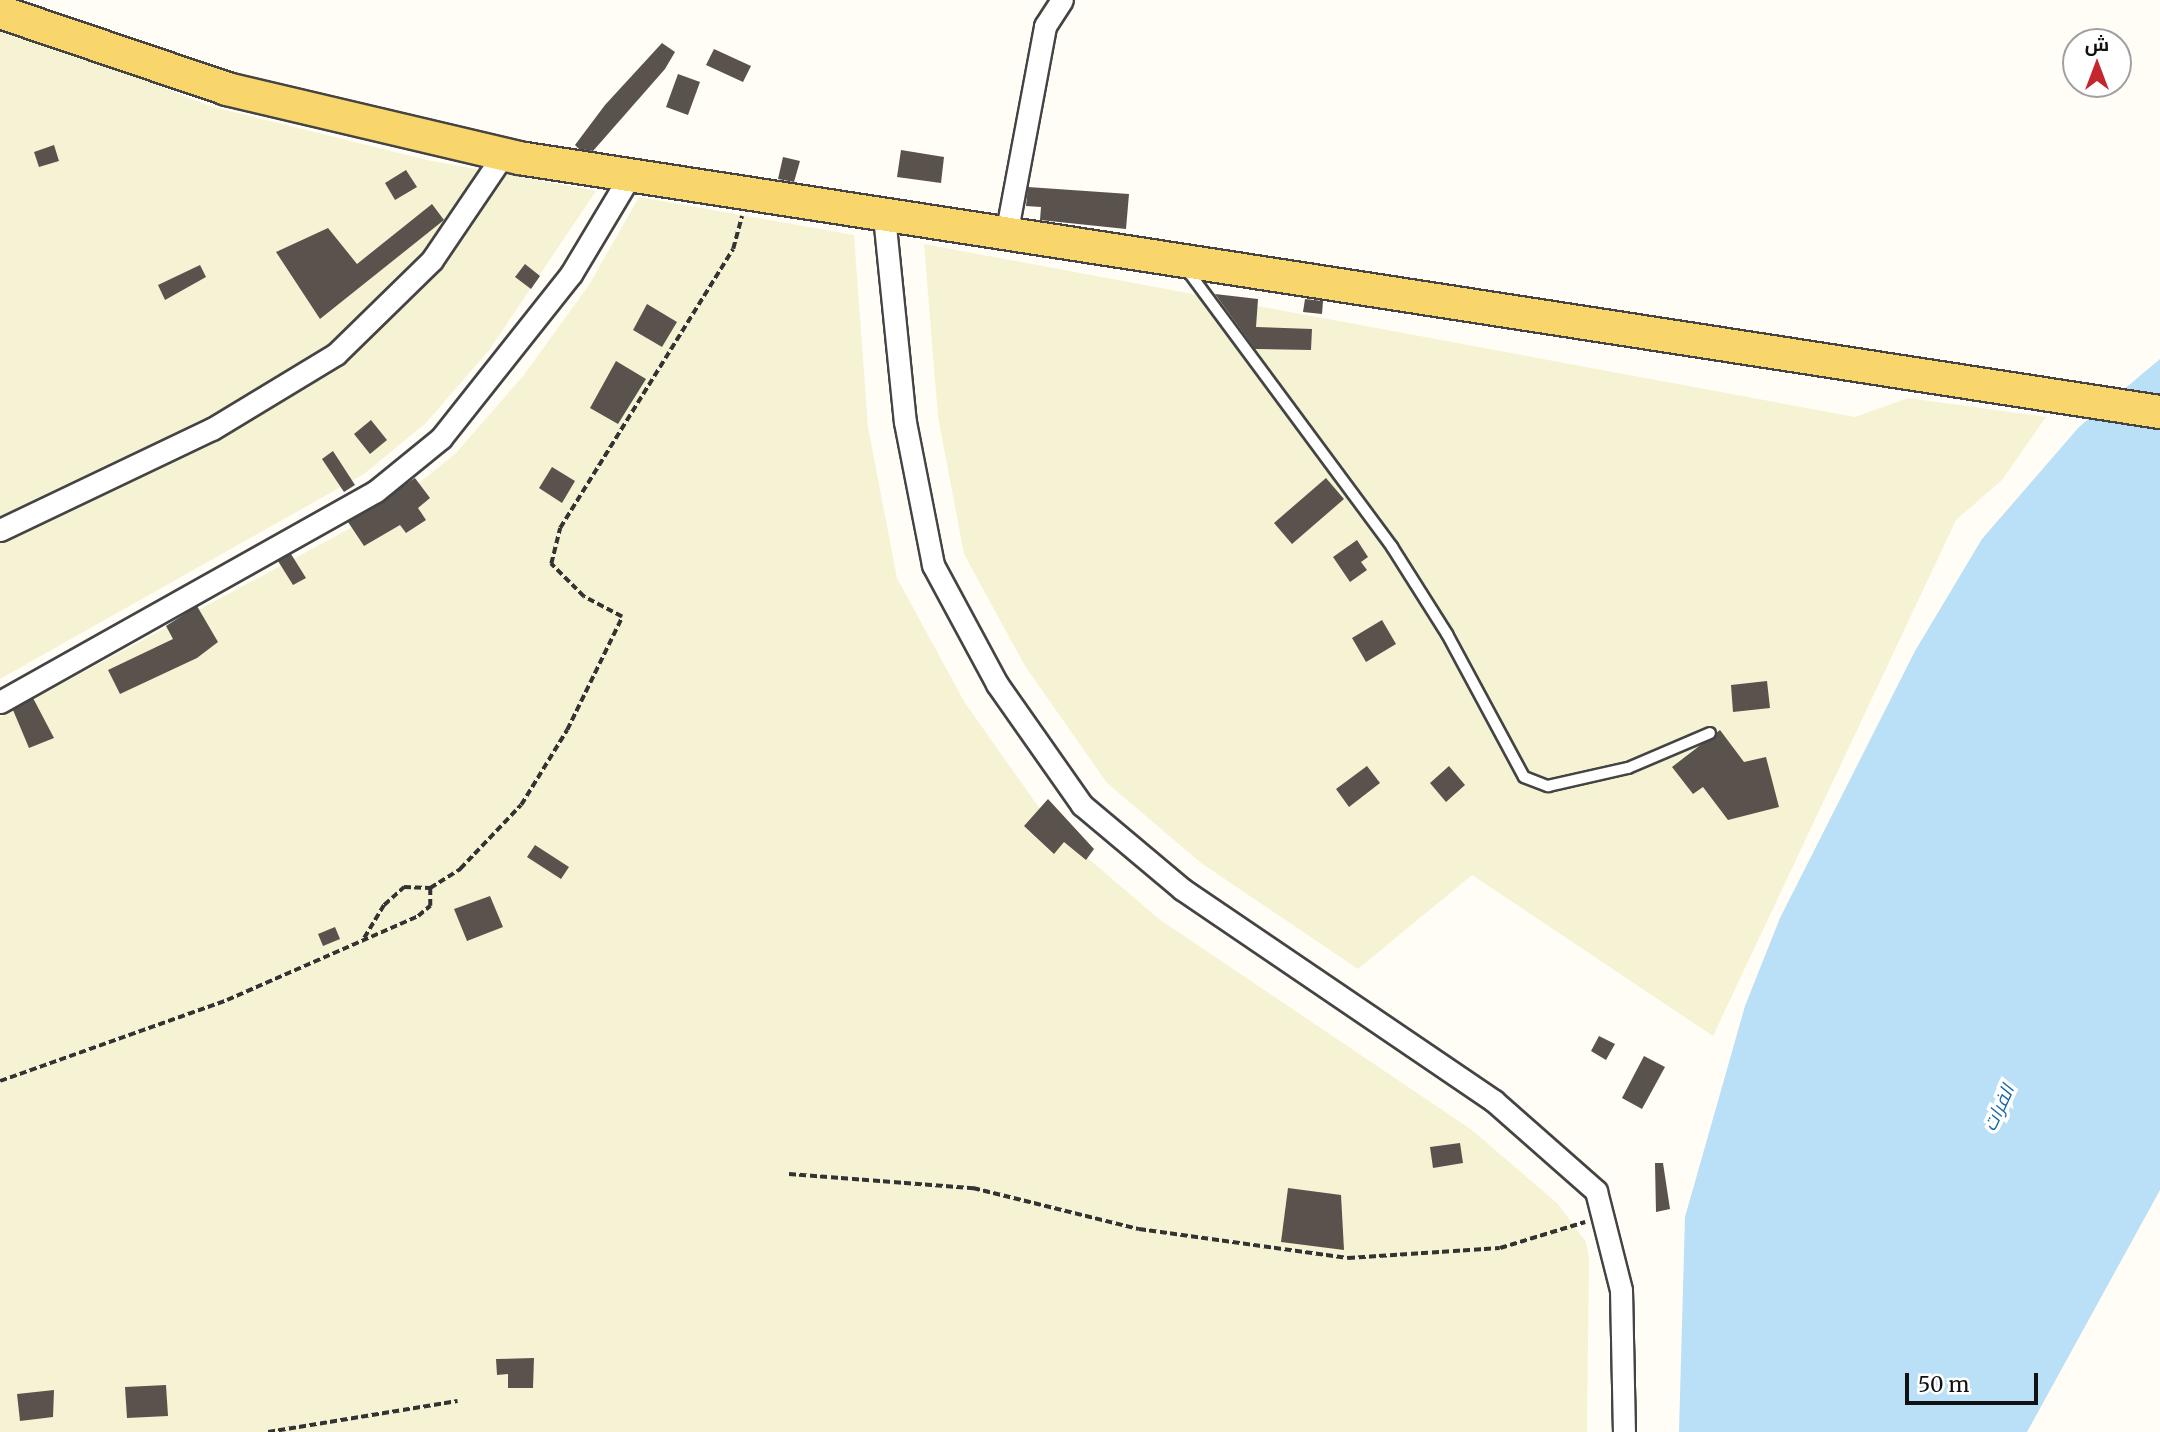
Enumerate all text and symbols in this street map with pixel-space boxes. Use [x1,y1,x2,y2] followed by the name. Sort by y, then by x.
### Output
[2062,28,2132,98] north arrow
[2085,32,2109,56] text: ش
[1978,1081,2020,1135] water label: الفرات
[1908,1358,2041,1402] scale bar
[1918,1371,1969,1398] text: 50 m

